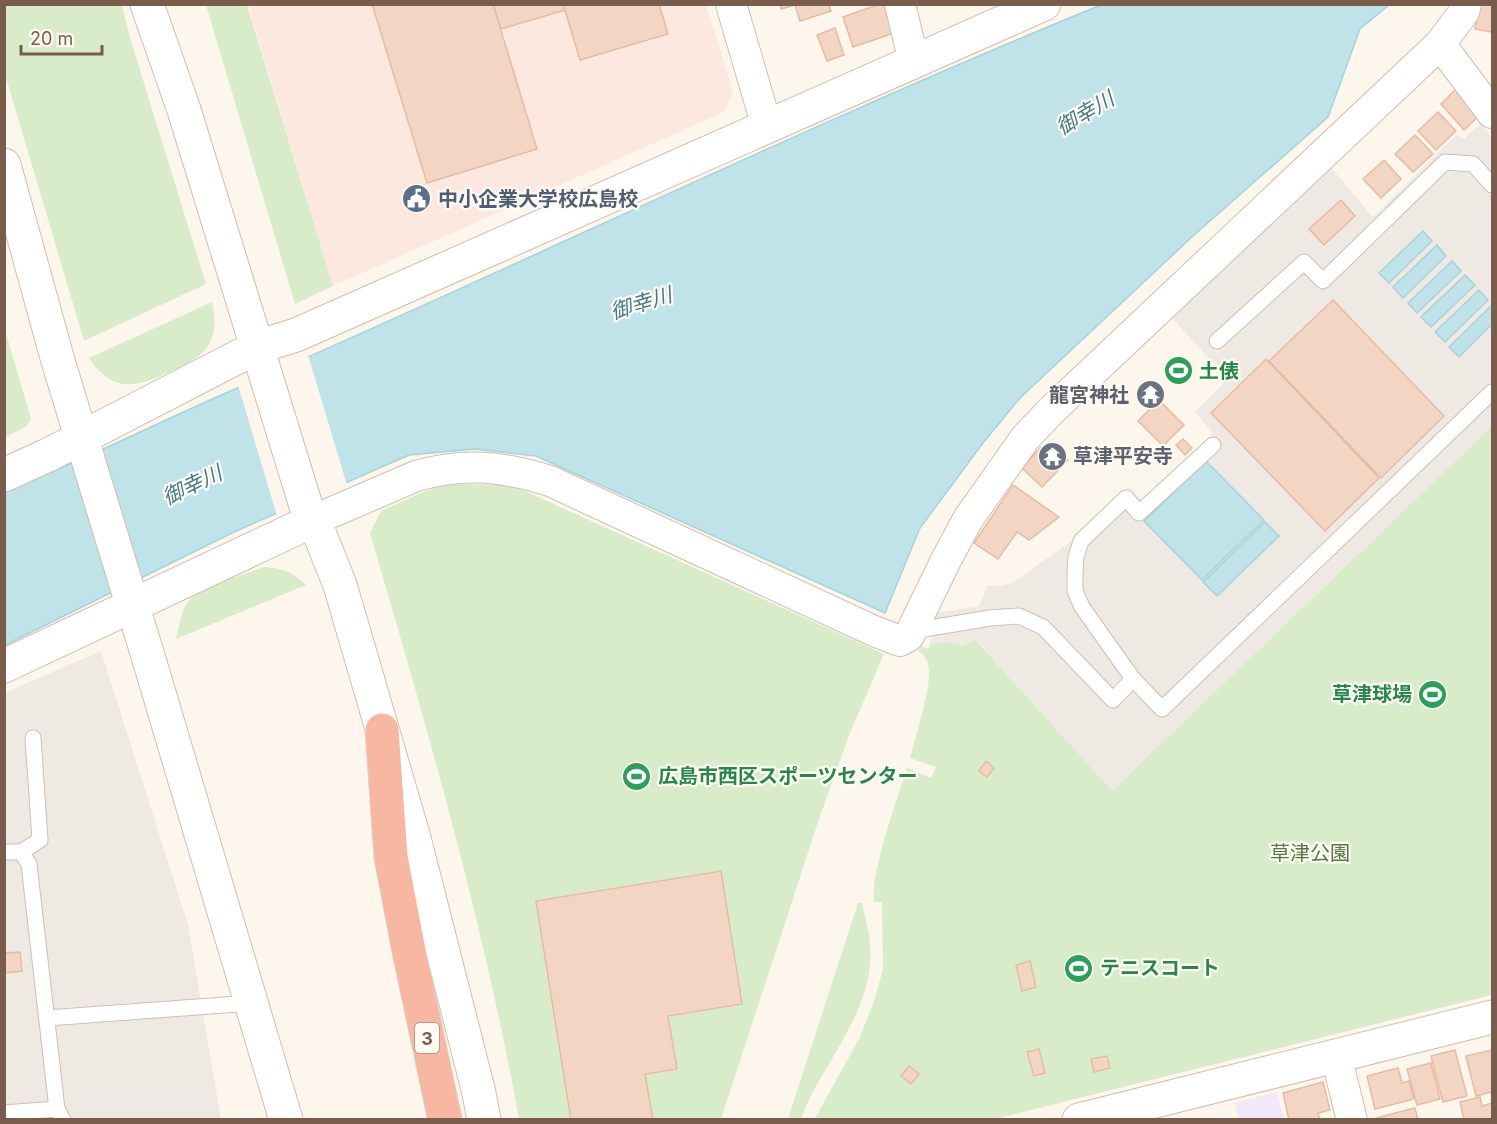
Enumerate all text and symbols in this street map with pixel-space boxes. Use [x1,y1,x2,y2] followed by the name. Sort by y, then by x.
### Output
[21,18,102,56] scale bar
[30,28,73,49] text: 20 m
[1052,85,1120,140] water label: 御幸川
[401,183,433,215] public building icon: 中小企業大学校広島校
[438,187,638,211] place label: 中小企業大学校広島校
[607,281,677,324] water label: 御幸川
[1162,355,1194,387] sports icon: 土俵
[1199,359,1239,383] place label: 土俵
[1134,379,1166,411] temple icon: 龍宮神社
[1049,383,1129,407] place label: 龍宮神社
[1036,440,1068,472] temple icon: 草津平安寺
[1073,444,1173,468] place label: 草津平安寺
[158,459,228,510] water label: 御幸川
[1417,678,1449,710] sports icon: 草津球場
[1332,682,1412,706] place label: 草津球場
[621,760,653,792] sports icon: 広島市西区スポーツセンター
[658,764,918,788] place label: 広島市西区スポーツセンター
[1270,841,1350,865] park label: 草津公園
[1063,952,1095,984] sports icon: テニスコート
[1100,956,1220,980] place label: テニスコート
[415,1023,439,1053] road number: 3

